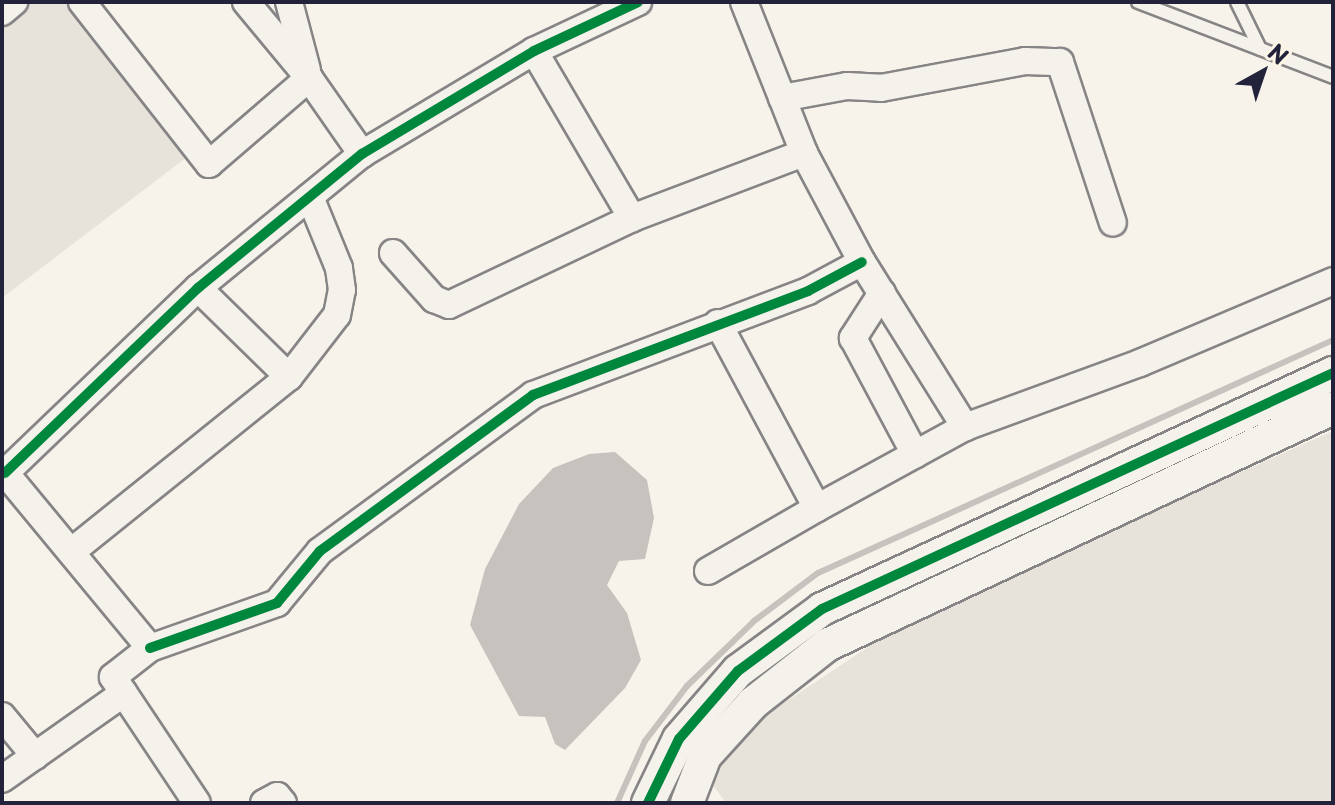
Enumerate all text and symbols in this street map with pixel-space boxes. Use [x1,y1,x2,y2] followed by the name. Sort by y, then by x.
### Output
[1223,32,1303,112] north arrow
[1261,35,1296,71] text: N

